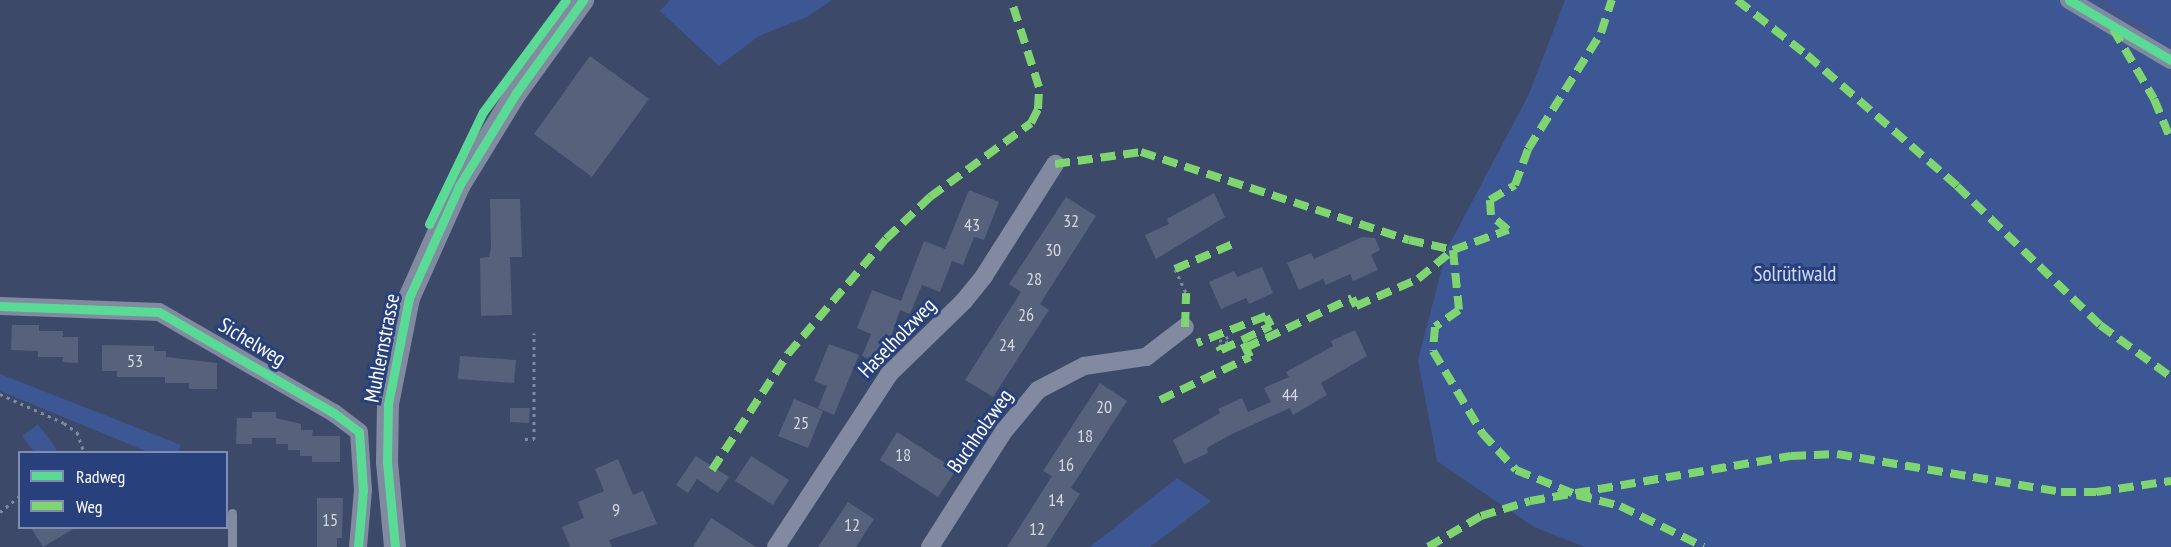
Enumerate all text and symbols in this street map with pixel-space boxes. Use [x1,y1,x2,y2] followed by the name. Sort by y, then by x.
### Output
[1063,210,1079,232] house number: 32
[964,214,980,236] house number: 43
[1045,239,1061,261] house number: 30
[1754,261,1836,287] park label: Solrütiwald
[1026,268,1042,290] house number: 28
[359,292,405,404] street label: Muhlernstrasse
[853,293,941,383] street label: Haselholzweg
[1018,304,1034,326] house number: 26
[214,312,290,372] street label: Sichelweg
[999,334,1015,356] house number: 24
[127,350,143,372] house number: 53
[942,384,1018,478] street label: Buchholzweg
[1282,384,1298,406] house number: 44
[1096,396,1112,418] house number: 20
[793,412,809,434] house number: 25
[1077,425,1093,447] house number: 18
[895,444,911,466] house number: 18
[18,451,228,529] legend
[1058,454,1074,476] house number: 16
[76,465,125,488] text: Radweg
[1048,489,1064,511] house number: 14
[76,495,103,518] text: Weg
[612,499,620,521] house number: 9
[322,509,338,531] house number: 15
[844,514,860,536] house number: 12
[1029,518,1045,540] house number: 12

